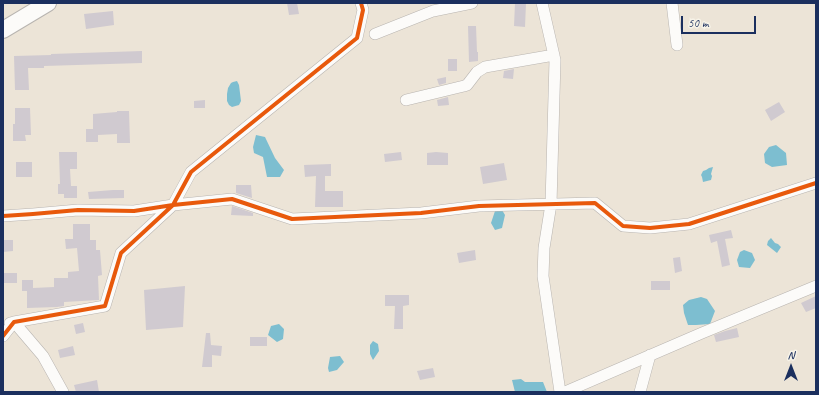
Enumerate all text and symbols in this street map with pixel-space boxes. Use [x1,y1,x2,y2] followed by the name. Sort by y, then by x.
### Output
[683,8,758,34] scale bar
[688,15,708,31] text: 50 m
[771,347,811,387] north arrow
[788,348,794,362] text: N

